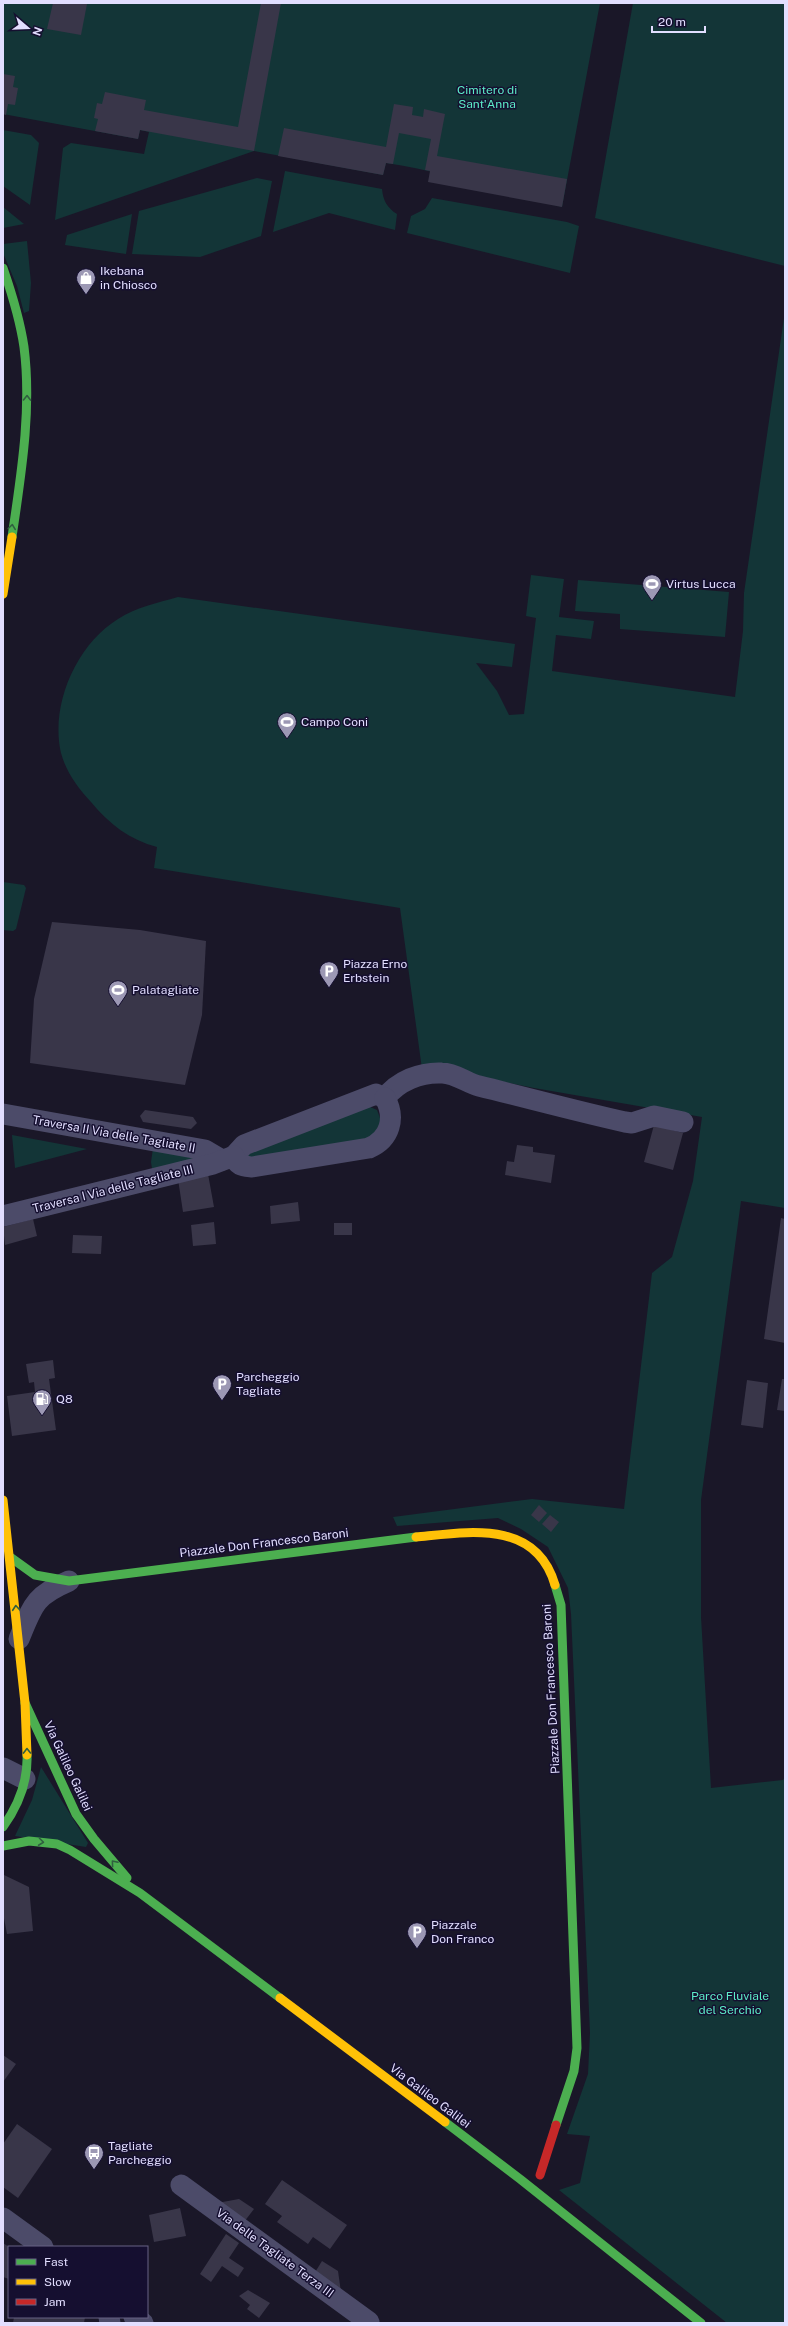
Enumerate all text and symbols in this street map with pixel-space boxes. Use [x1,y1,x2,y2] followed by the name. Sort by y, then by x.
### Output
[8,8,48,48] north arrow
[652,8,705,34] scale bar
[658,15,686,29] text: 20 m
[30,25,45,37] text: N
[457,83,517,111] park label: Cimitero di Sant'Anna
[100,264,157,292] place label: Ikebana in Chiosco
[75,267,97,295] shop icon: Ikebana in Chiosco
[23,395,32,401] one-way arrow
[7,524,16,530] one-way arrow
[641,573,663,601] sports icon: Virtus Lucca
[666,577,736,591] place label: Virtus Lucca
[276,711,298,739] sports icon: Campo Coni
[301,715,368,729] place label: Campo Coni
[343,957,407,985] place label: Piazza Erno Erbstein
[318,960,340,988] parking icon: Piazza Erno Erbstein
[107,979,129,1007] sports icon: Palatagliate
[132,983,199,997] place label: Palatagliate
[31,1113,197,1155] street label: Traversa II Via delle Tagliate II
[31,1162,195,1216] street label: Traversa I Via delle Tagliate III
[236,1370,300,1398] place label: Parcheggio Tagliate
[211,1373,233,1401] parking icon: Parcheggio Tagliate
[31,1388,53,1416] fuel station icon: Q8
[56,1392,73,1406] place label: Q8
[179,1526,349,1560] street label: Piazzale Don Francesco Baroni
[540,1604,562,1774] street label: Piazzale Don Francesco Baroni
[11,1605,20,1611] one-way arrow
[41,1719,95,1813] street label: Via Galileo Galilei
[23,1748,31,1754] one-way arrow
[38,1837,44,1846] one-way arrow
[112,1861,119,1868] one-way arrow
[431,1918,495,1946] place label: Piazzale Don Franco
[406,1921,428,1949] parking icon: Piazzale Don Franco
[691,1989,769,2017] park label: Parco Fluviale del Serchio
[387,2061,473,2131] street label: Via Galileo Galilei
[108,2139,172,2167] place label: Tagliate Parcheggio
[83,2142,105,2170] bus stop icon: Tagliate Parcheggio
[214,2206,336,2300] street label: Via delle Tagliate Terza III
[8,2246,148,2318] legend
[44,2255,69,2269] text: Fast
[44,2275,72,2289] text: Slow
[44,2295,66,2309] text: Jam

